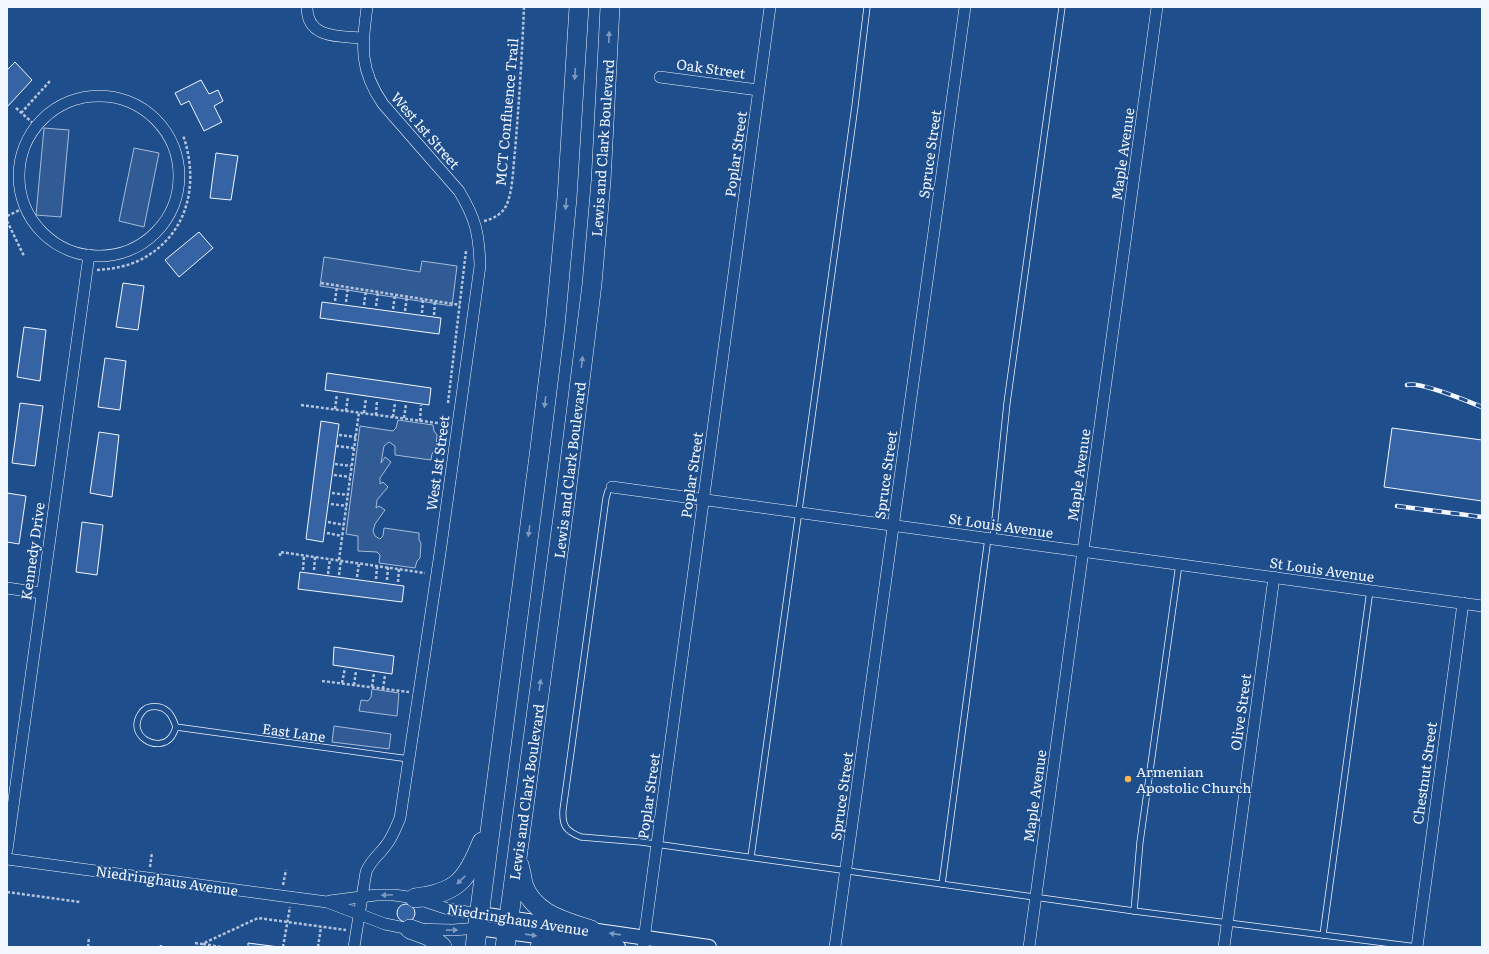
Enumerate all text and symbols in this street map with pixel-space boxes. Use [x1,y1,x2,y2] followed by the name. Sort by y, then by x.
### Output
[606,30,612,43] one-way arrow
[490,37,522,187] street label: MCT Confluence Trail
[675,53,747,83] street label: Oak Street
[586,58,618,237] street label: Lewis and Clark Boulevard
[572,68,579,80] one-way arrow
[387,87,465,173] street label: West 1st Street
[1106,106,1138,202] street label: Maple Avenue
[913,108,945,200] street label: Spruce Street
[719,109,751,198] street label: Poplar Street
[563,198,569,210] one-way arrow
[579,356,586,368] one-way arrow
[548,380,590,559] street label: Lewis and Clark Boulevard
[542,396,549,409] one-way arrow
[420,414,454,512] street label: West 1st Street
[1062,427,1094,523] street label: Maple Avenue
[869,429,901,521] street label: Spruce Street
[675,430,707,519] street label: Poplar Street
[15,501,49,601] street label: Kennedy Drive
[947,508,1055,542] street label: St Louis Avenue
[526,525,532,538] one-way arrow
[1268,552,1376,586] street label: St Louis Avenue
[1225,672,1255,752] street label: Olive Street
[537,679,543,691] one-way arrow
[504,702,548,881] street label: Lewis and Clark Boulevard
[261,718,327,746] street label: East Lane
[1407,720,1441,826] street label: Chestnut Street
[1018,748,1050,844] street label: Maple Avenue
[825,750,857,842] street label: Spruce Street
[632,751,664,840] street label: Poplar Street
[1136,761,1252,797] place label: Armenian Apostolic Church
[1123,774,1133,784] marker: Armenian Apostolic Church
[95,860,239,900] street label: Niedringhaus Avenue
[457,875,466,885] one-way arrow
[380,892,393,898] one-way arrow
[446,898,590,940] street label: Niedringhaus Avenue
[446,927,459,933] one-way arrow
[609,931,621,937] one-way arrow
[524,932,537,938] one-way arrow

